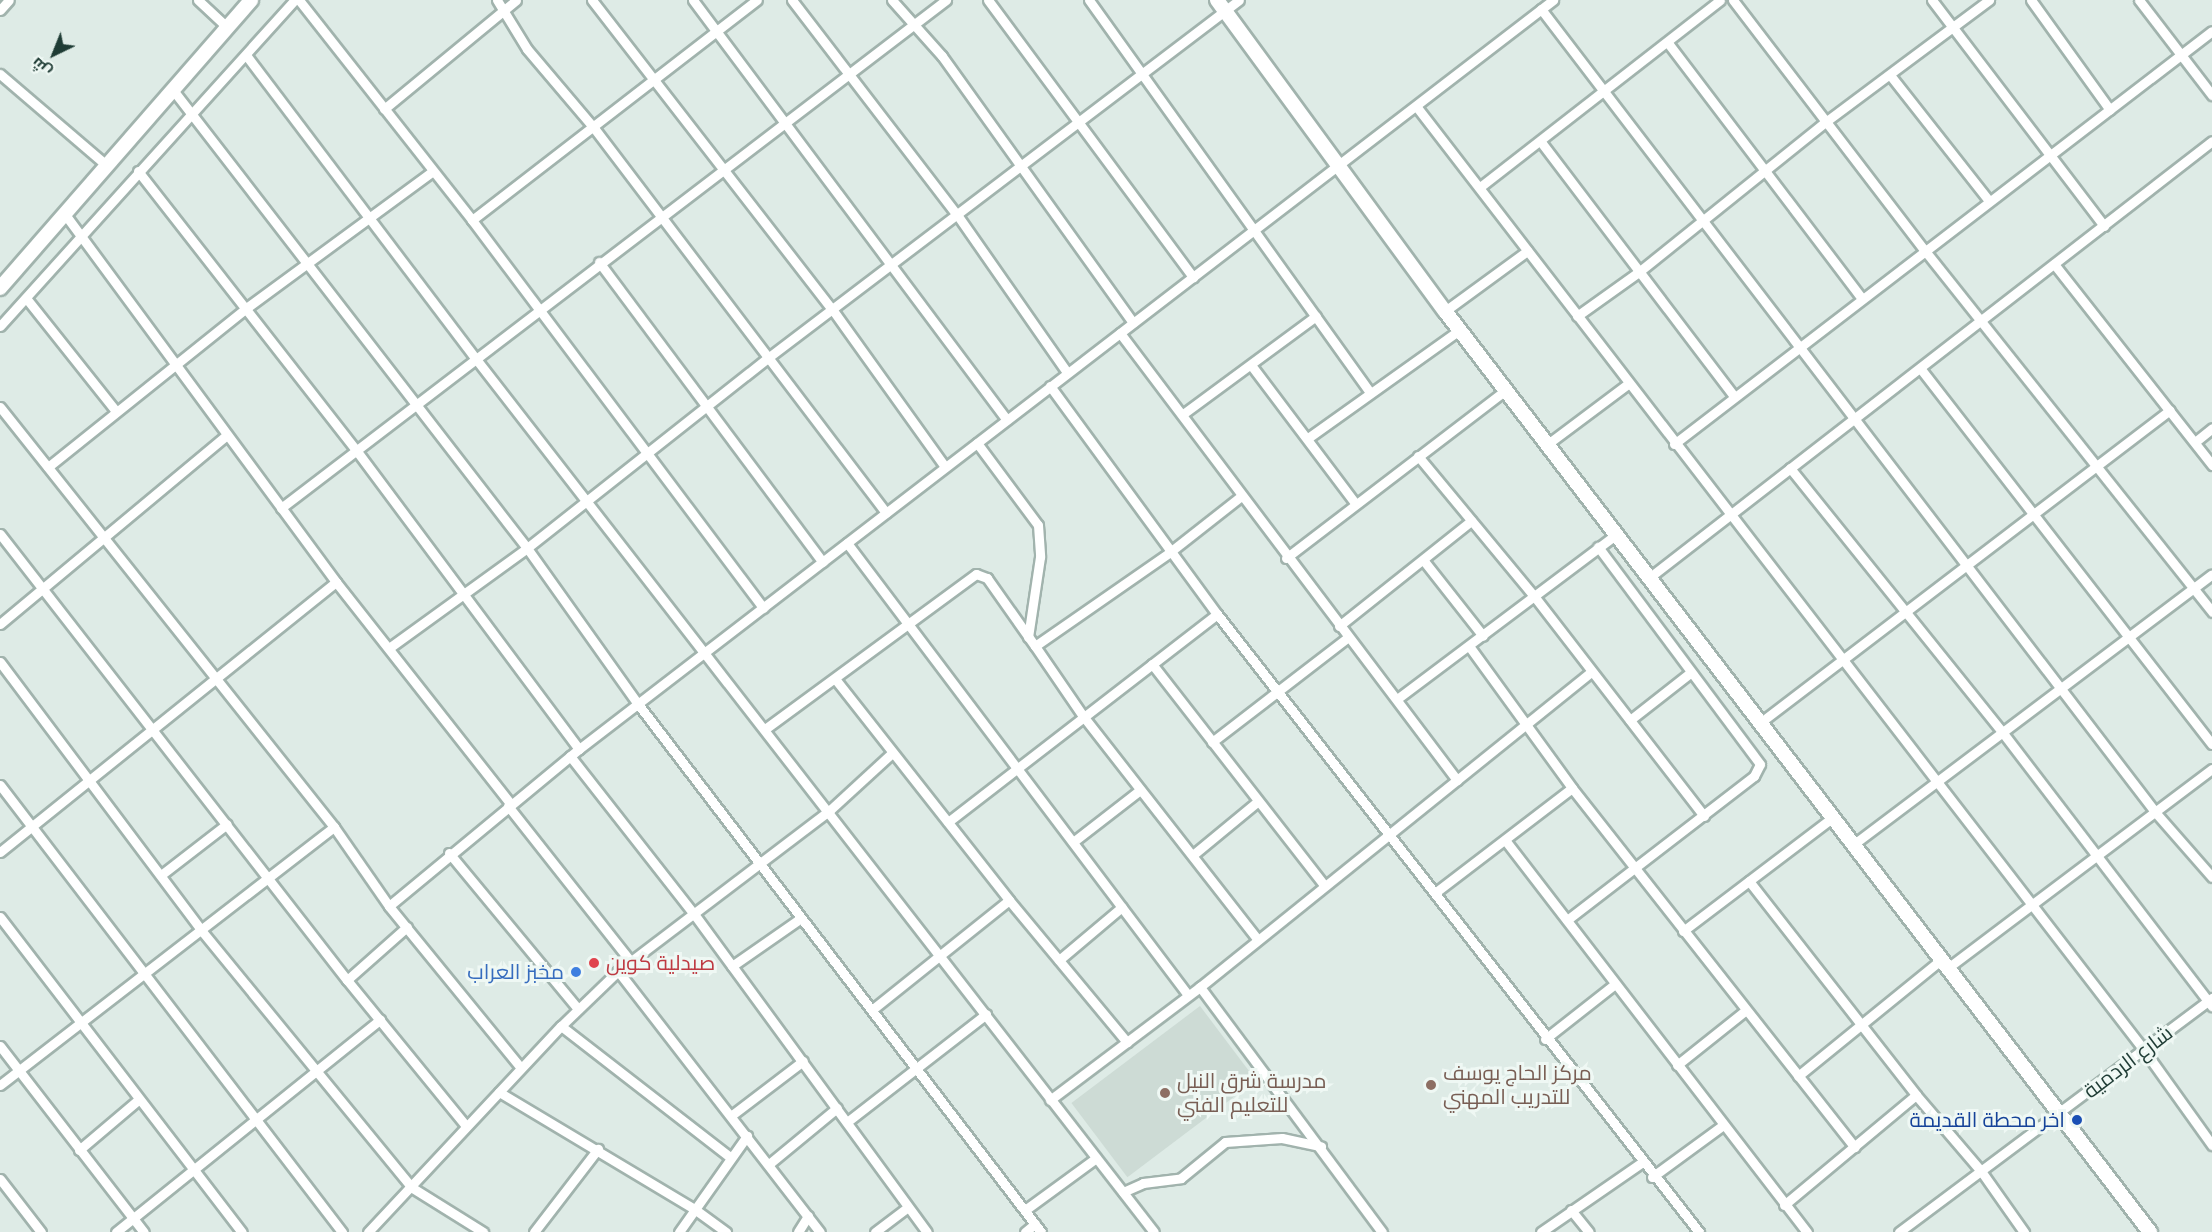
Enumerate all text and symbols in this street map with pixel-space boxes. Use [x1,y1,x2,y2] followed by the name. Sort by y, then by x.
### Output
[24,24,84,84] north arrow
[27,54,55,81] text: ش
[606,950,715,976] place label: صيدلية كوين
[587,956,601,970] marker: صيدلية كوين
[467,959,564,985] place label: مخبز العراب
[569,965,583,979] marker: مخبز العراب
[2078,1020,2178,1104] street label: شارع الردمية
[1443,1060,1592,1110] place label: مركز الحاج يوسف للتدريب المهني
[1177,1068,1326,1118] place label: مدرسة شرق النيل للتعليم الفني
[1424,1078,1438,1092] marker: مركز الحاج يوسف للتدريب المهني
[1158,1086,1172,1100] marker: مدرسة شرق النيل للتعليم الفني
[1910,1107,2065,1133] place label: اخر محطة القديمة
[2070,1113,2084,1127] marker: اخر محطة القديمة

